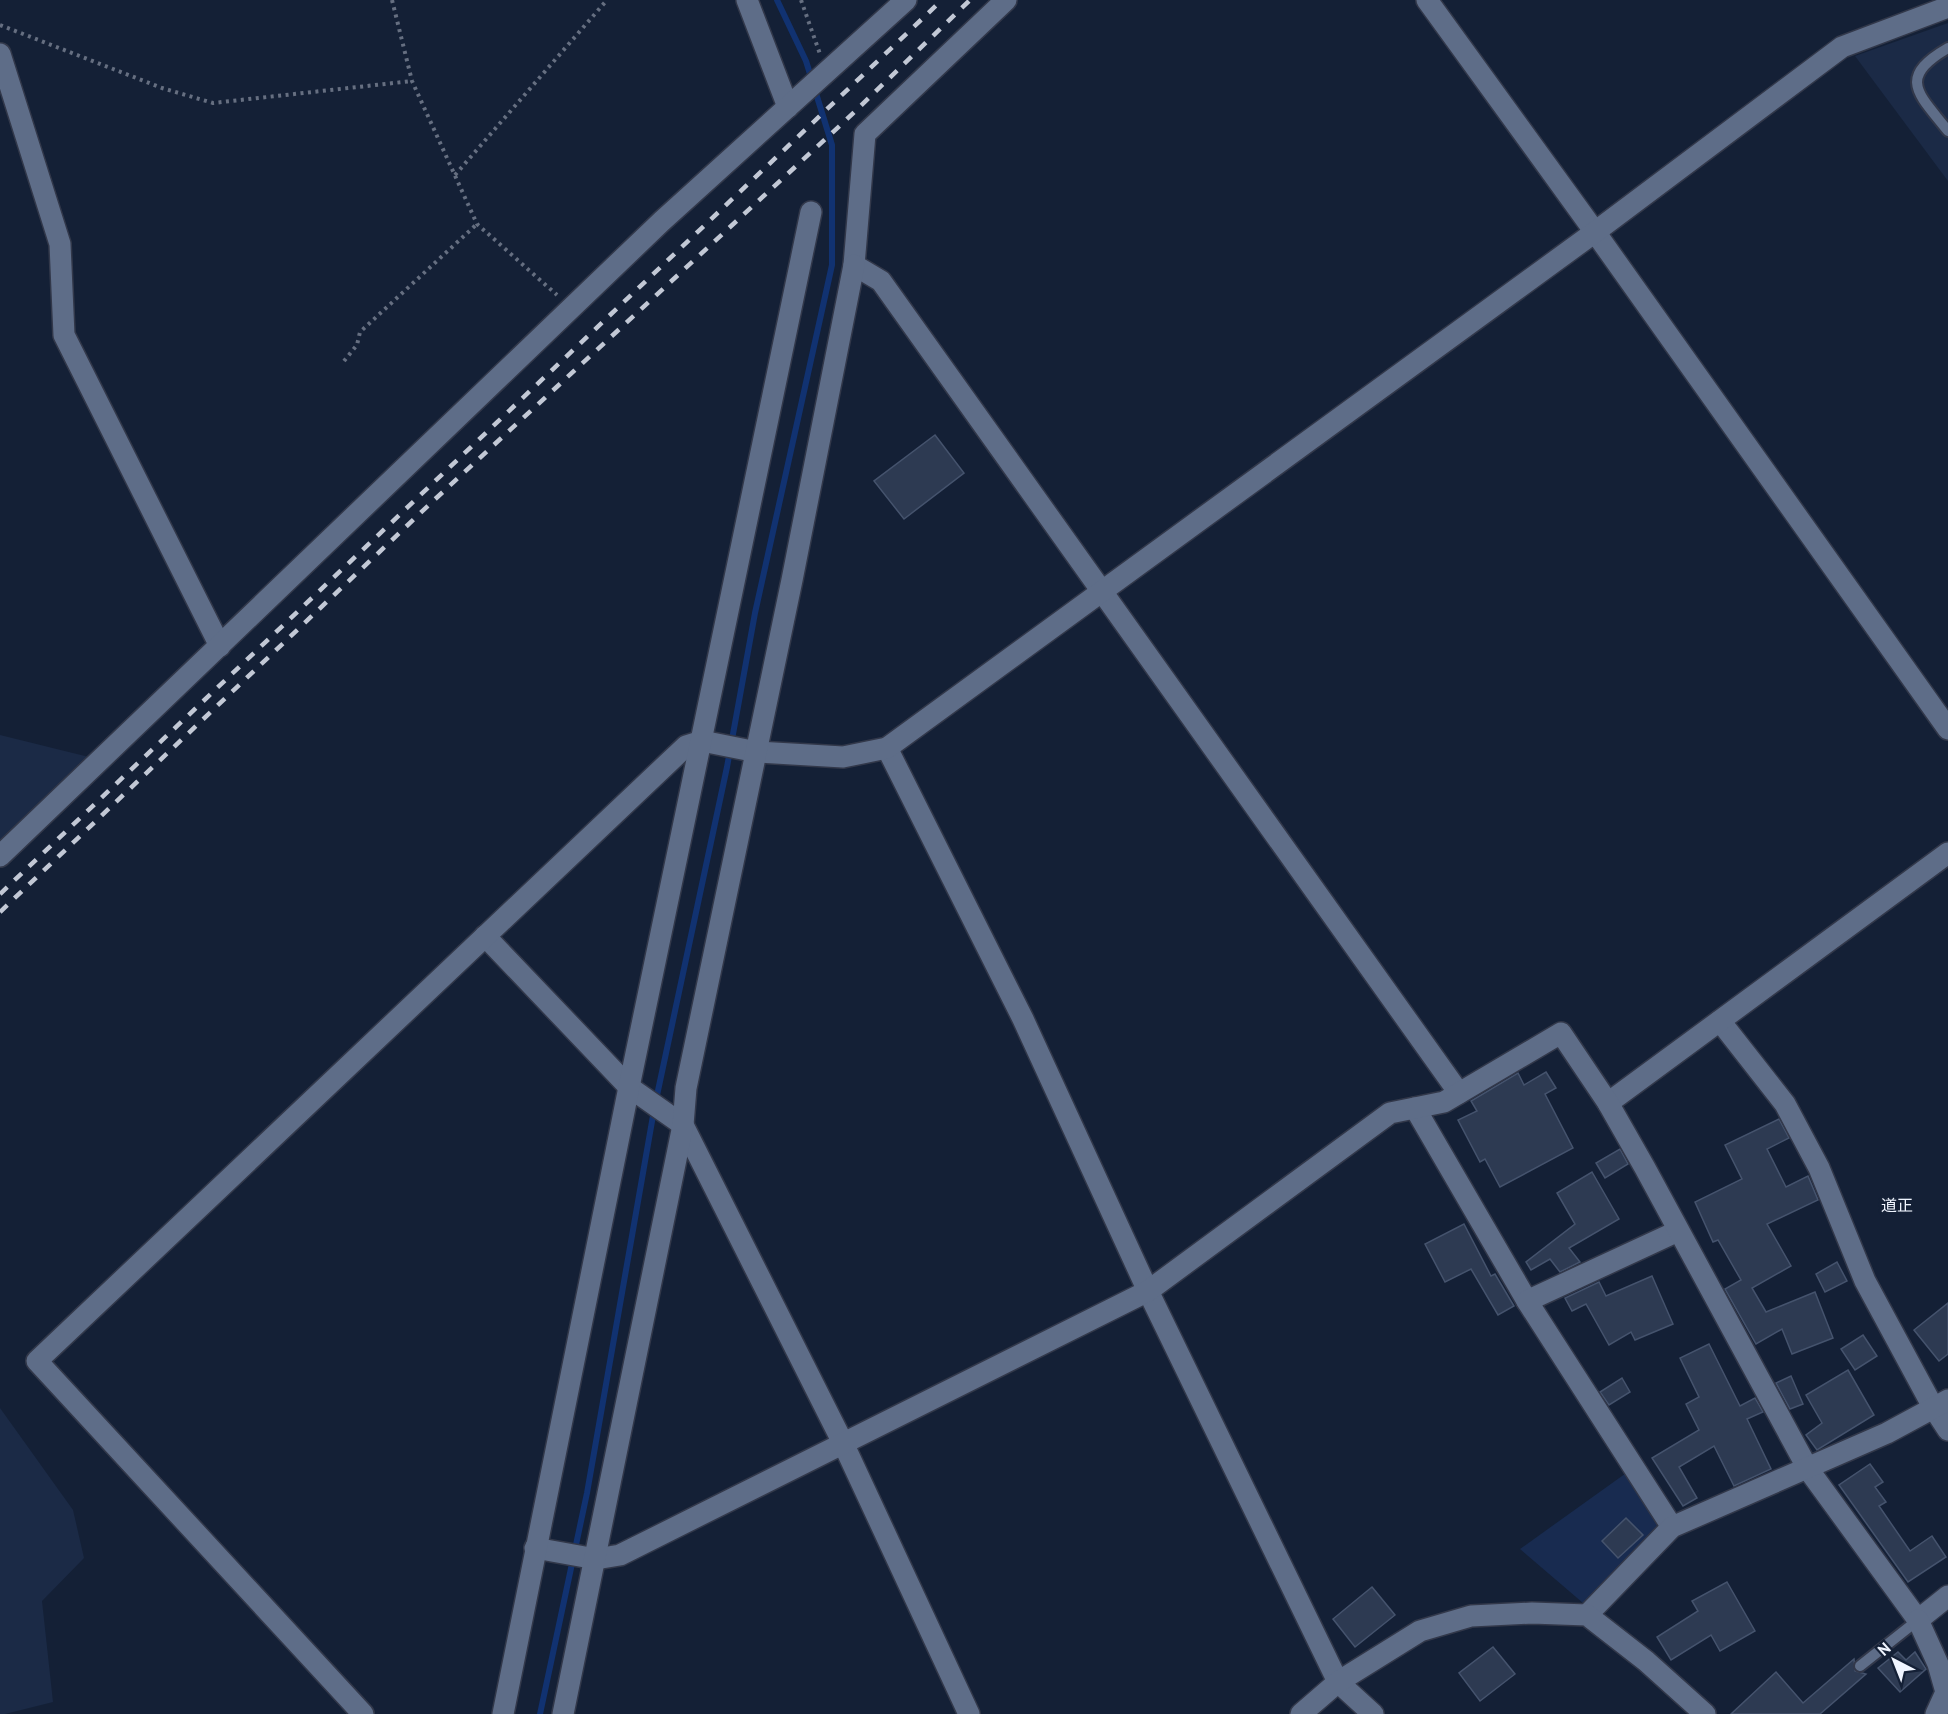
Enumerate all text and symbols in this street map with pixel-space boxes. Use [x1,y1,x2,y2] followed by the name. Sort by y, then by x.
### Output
[1881,1195,1913,1215] district label: 道正
[1864,1630,1924,1690] north arrow
[1873,1638,1895,1660] text: N

